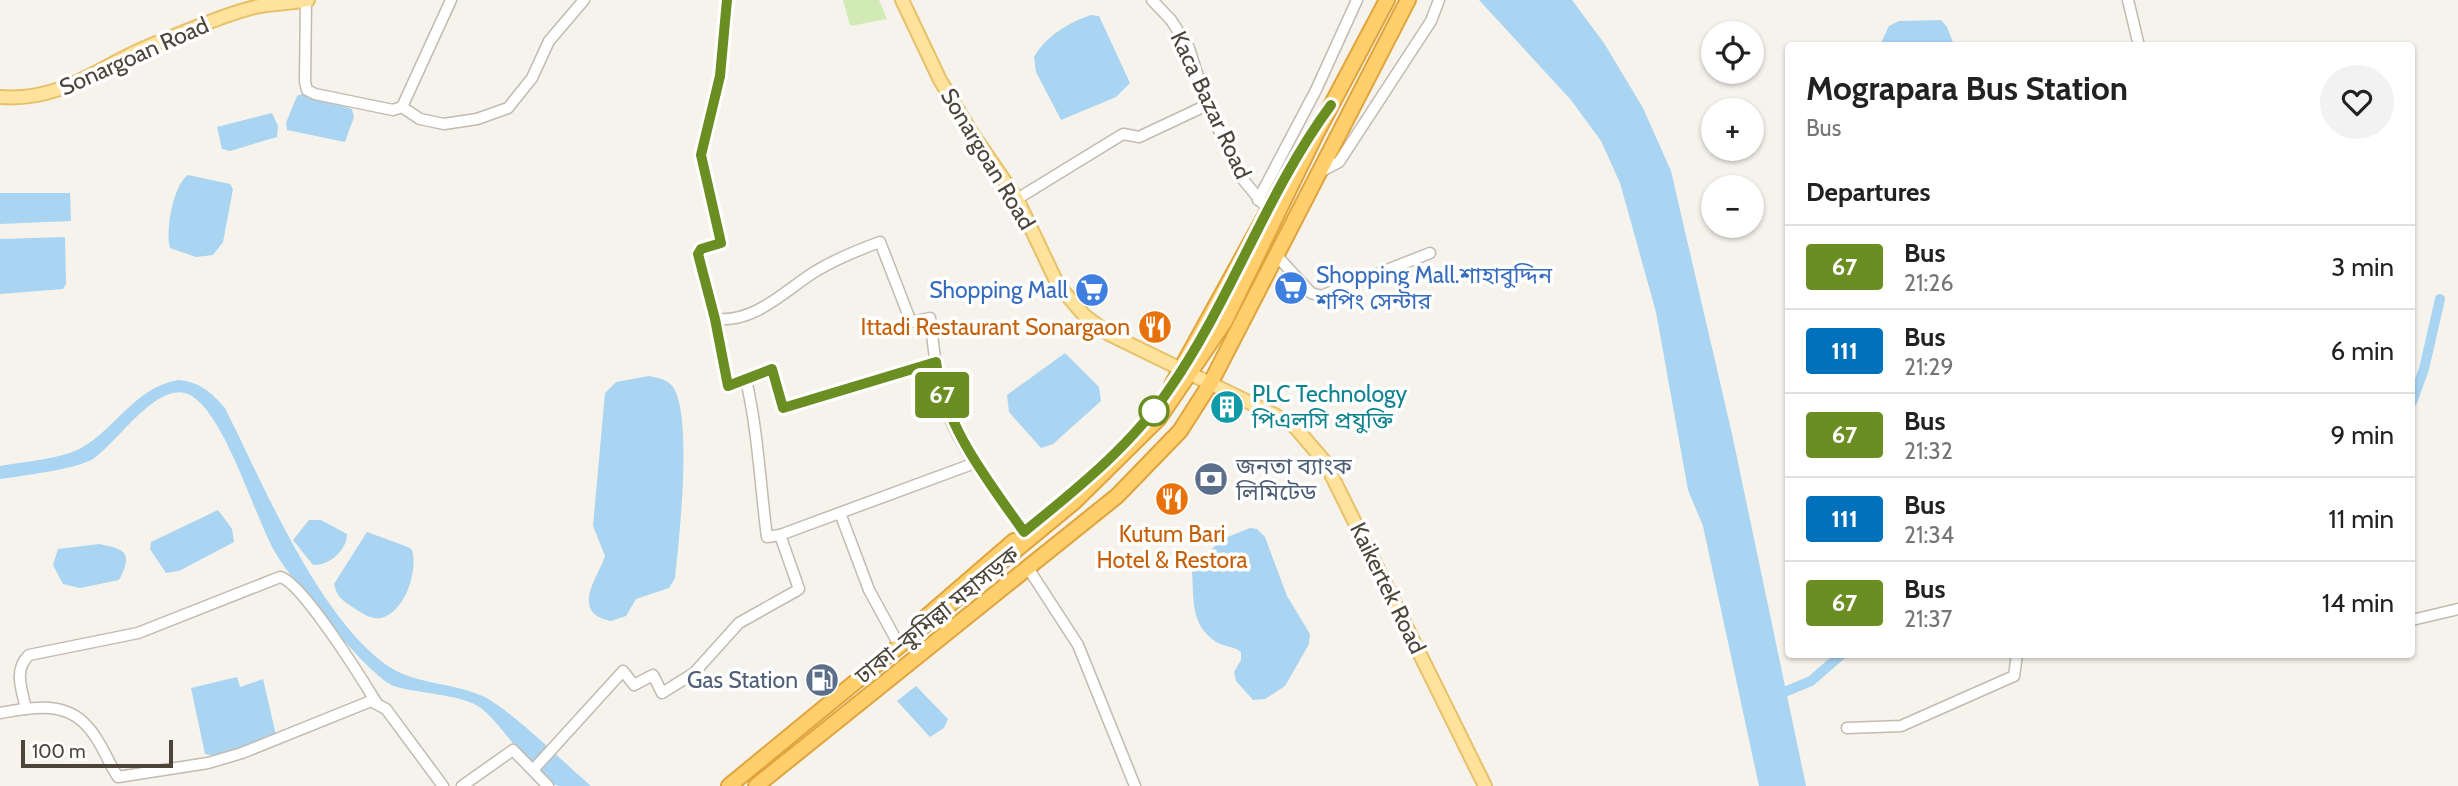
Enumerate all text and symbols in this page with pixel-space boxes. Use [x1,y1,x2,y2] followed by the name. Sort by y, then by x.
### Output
[55,11,213,101] street label: Sonargoan Road
[1701,21,1764,238] map controls
[1701,21,1764,84] button: locate
[1165,27,1257,183] street label: Kaca Bazar Road
[2320,65,2394,139] button: heart
[1806,68,2128,108] text: Mograpara Bus Station
[935,83,1041,235] street label: Sonargoan Road
[1701,98,1764,161] button: +
[1806,114,1841,142] text: Bus
[1701,175,1764,238] button: −
[1806,176,1930,208] text: Departures
[1904,237,1945,269] text: Bus
[2331,251,2394,283] text: 3 min
[1832,252,1857,281] text: 67
[1315,261,1553,315] place label: Shopping Mall.শাহাবুদ্দিন শপিং সেন্টার
[1272,269,1310,307] supermarket icon: Shopping Mall.শাহাবুদ্দিন শপিং সেন্টার
[1904,269,1953,297] text: 21:26
[1073,271,1111,309] supermarket icon: Shopping Mall
[929,276,1069,304] place label: Shopping Mall
[1136,308,1174,346] restaurant icon: Ittadi Restaurant Sonargaon
[861,313,1130,341] place label: Ittadi Restaurant Sonargaon
[1904,321,1945,353] text: Bus
[2331,335,2394,367] text: 6 min
[1831,336,1858,365] text: 111
[1904,353,1953,381] text: 21:29
[911,372,974,418] line badge: 67
[929,380,955,409] text: 67
[1251,380,1408,434] place label: PLC Technology পিএলসি প্রযুক্তি
[1208,388,1246,426] building icon: PLC Technology পিএলসি প্রযুক্তি
[1139,396,1169,426] unlabelled marker
[1904,405,1945,437] text: Bus
[2331,419,2394,451] text: 9 min
[1832,420,1857,449] text: 67
[1904,437,1953,465] text: 21:32
[1235,452,1352,506] place label: জনতা ব্যাংক লিমিটেড
[1192,460,1230,498] bank icon: জনতা ব্যাংক লিমিটেড
[1153,480,1191,518] restaurant icon: Kutum Bari Hotel & Restora
[1904,489,1945,521] text: Bus
[2328,503,2394,535] text: 11 min
[1831,504,1858,533] text: 111
[1344,518,1432,658] street label: Kaikertek Road
[1097,520,1247,574] place label: Kutum Bari Hotel & Restora
[1904,521,1954,549] text: 21:34
[849,540,1025,690] street label: ঢাকা–কুমিল্লা মহাসড়ক
[1904,573,1945,605] text: Bus
[2322,587,2394,619] text: 14 min
[1832,588,1857,617] text: 67
[1904,605,1952,633] text: 21:37
[803,661,841,699] fuel station icon: Gas Station
[687,666,798,694] place label: Gas Station
[21,737,173,769] scale bar
[32,740,86,763] text: 100 m

